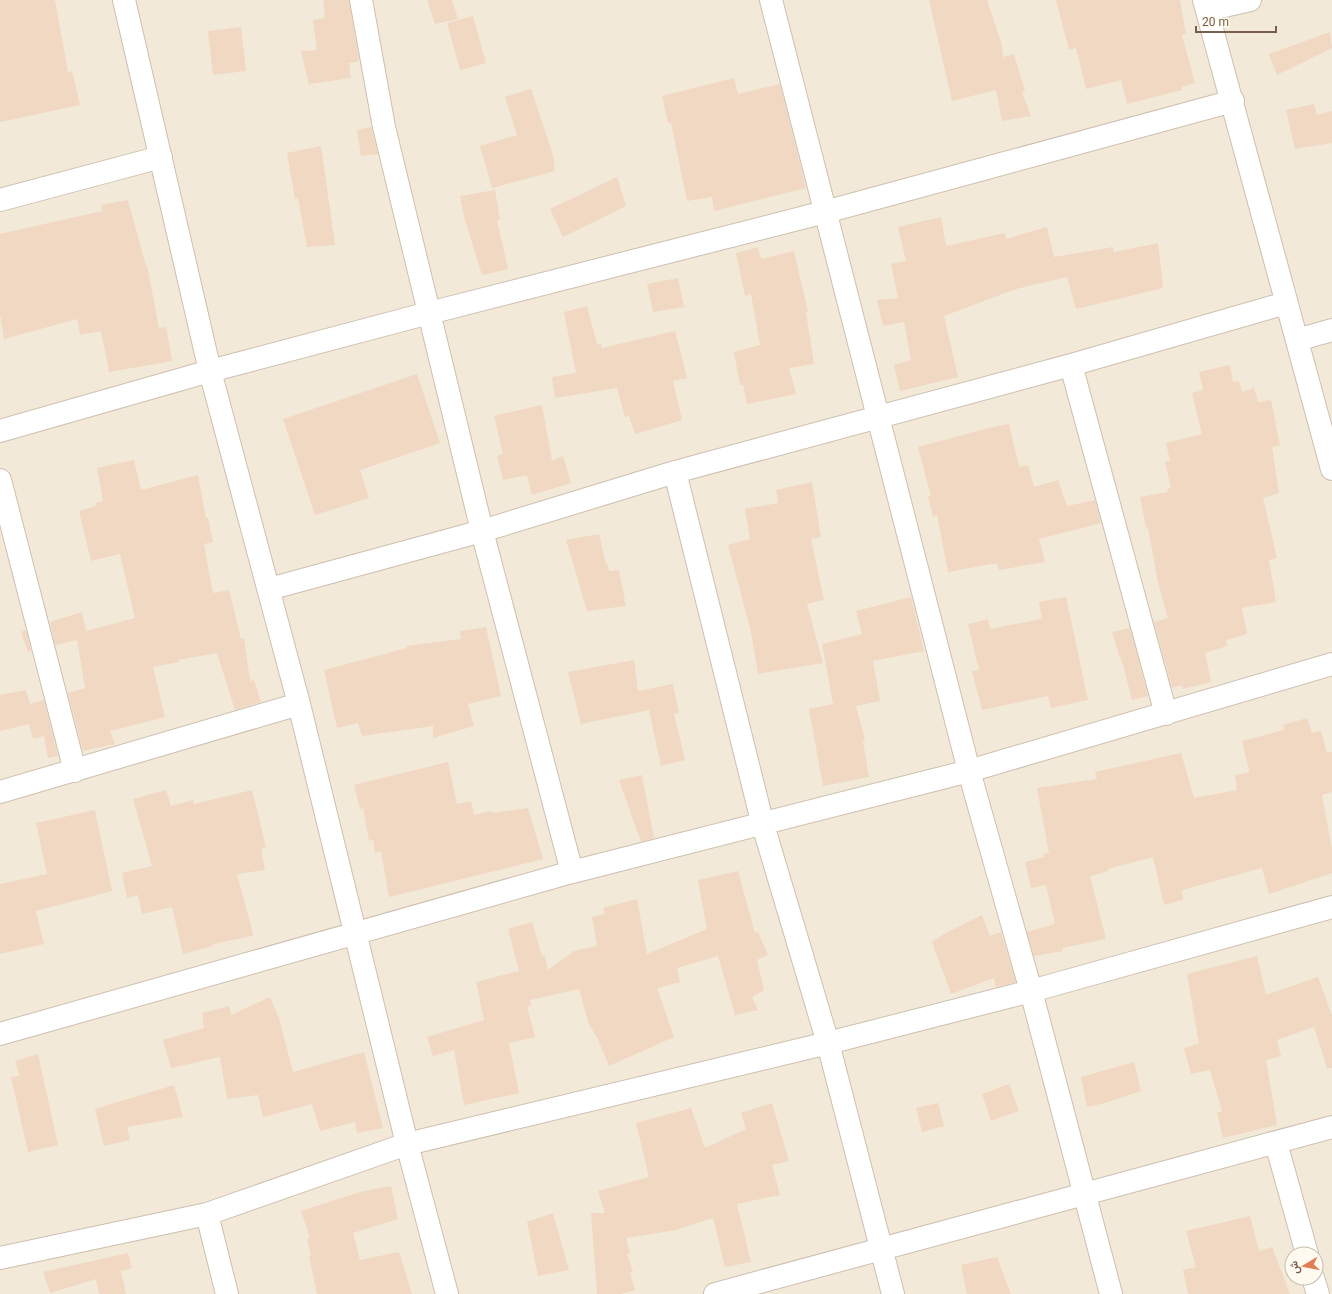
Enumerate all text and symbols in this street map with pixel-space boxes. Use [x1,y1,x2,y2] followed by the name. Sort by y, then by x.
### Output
[1196,8,1276,34] scale bar
[1202,15,1229,29] text: 20 m
[1284,1246,1324,1286] north arrow
[1287,1260,1302,1275] text: ش

